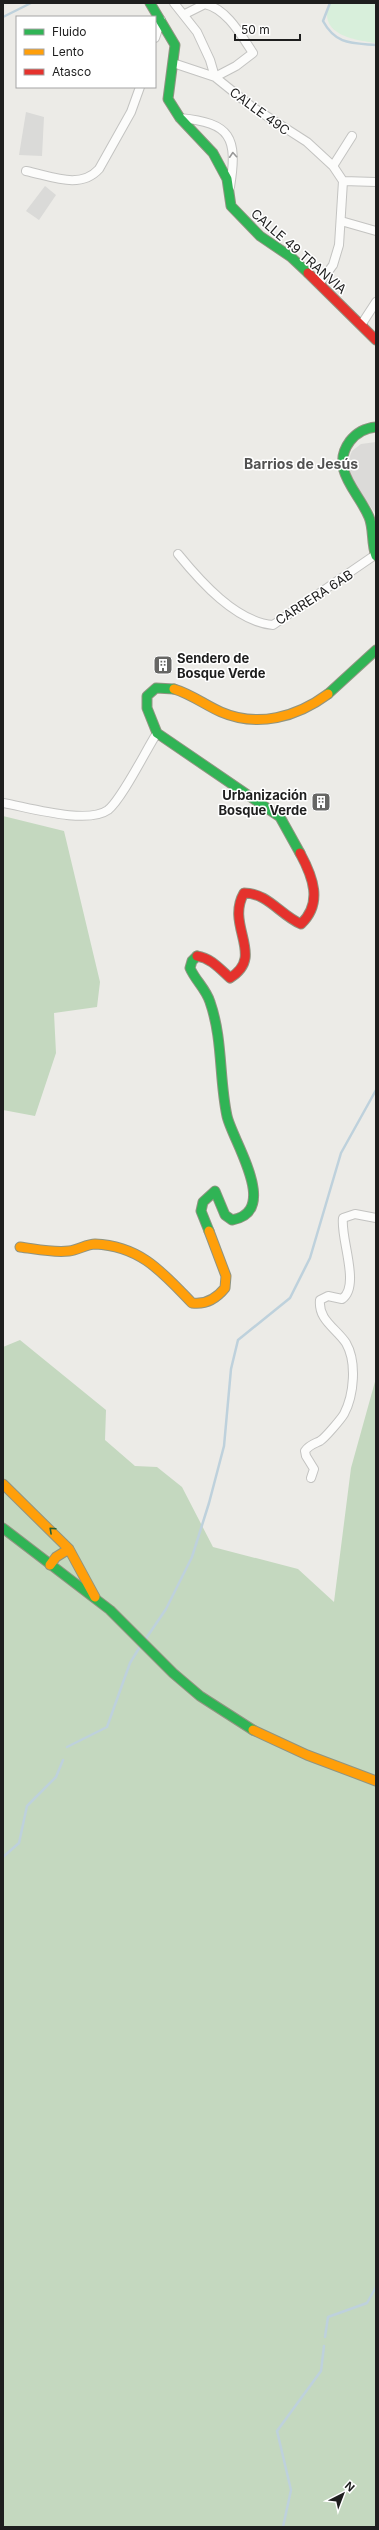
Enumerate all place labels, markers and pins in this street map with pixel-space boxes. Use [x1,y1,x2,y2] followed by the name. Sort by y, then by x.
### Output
[177,650,266,681] place label: Sendero de Bosque Verde
[152,654,174,676] building icon: Sendero de Bosque Verde
[218,787,307,818] place label: Urbanización Bosque Verde
[310,791,332,813] building icon: Urbanización Bosque Verde

